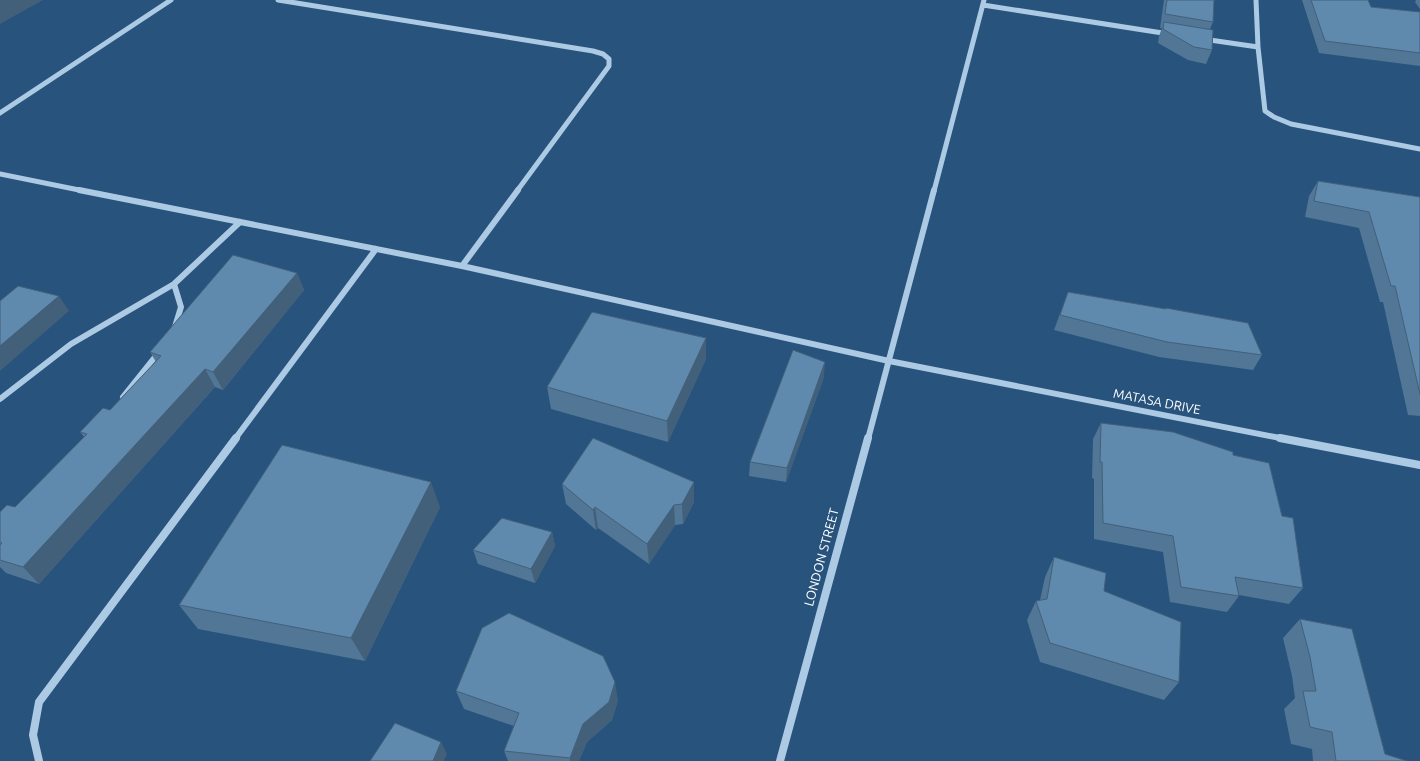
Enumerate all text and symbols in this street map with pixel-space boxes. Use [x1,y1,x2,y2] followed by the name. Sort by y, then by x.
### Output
[1112,386,1202,416] street label: MATASA DRIVE
[801,506,841,608] street label: LONDON STREET

